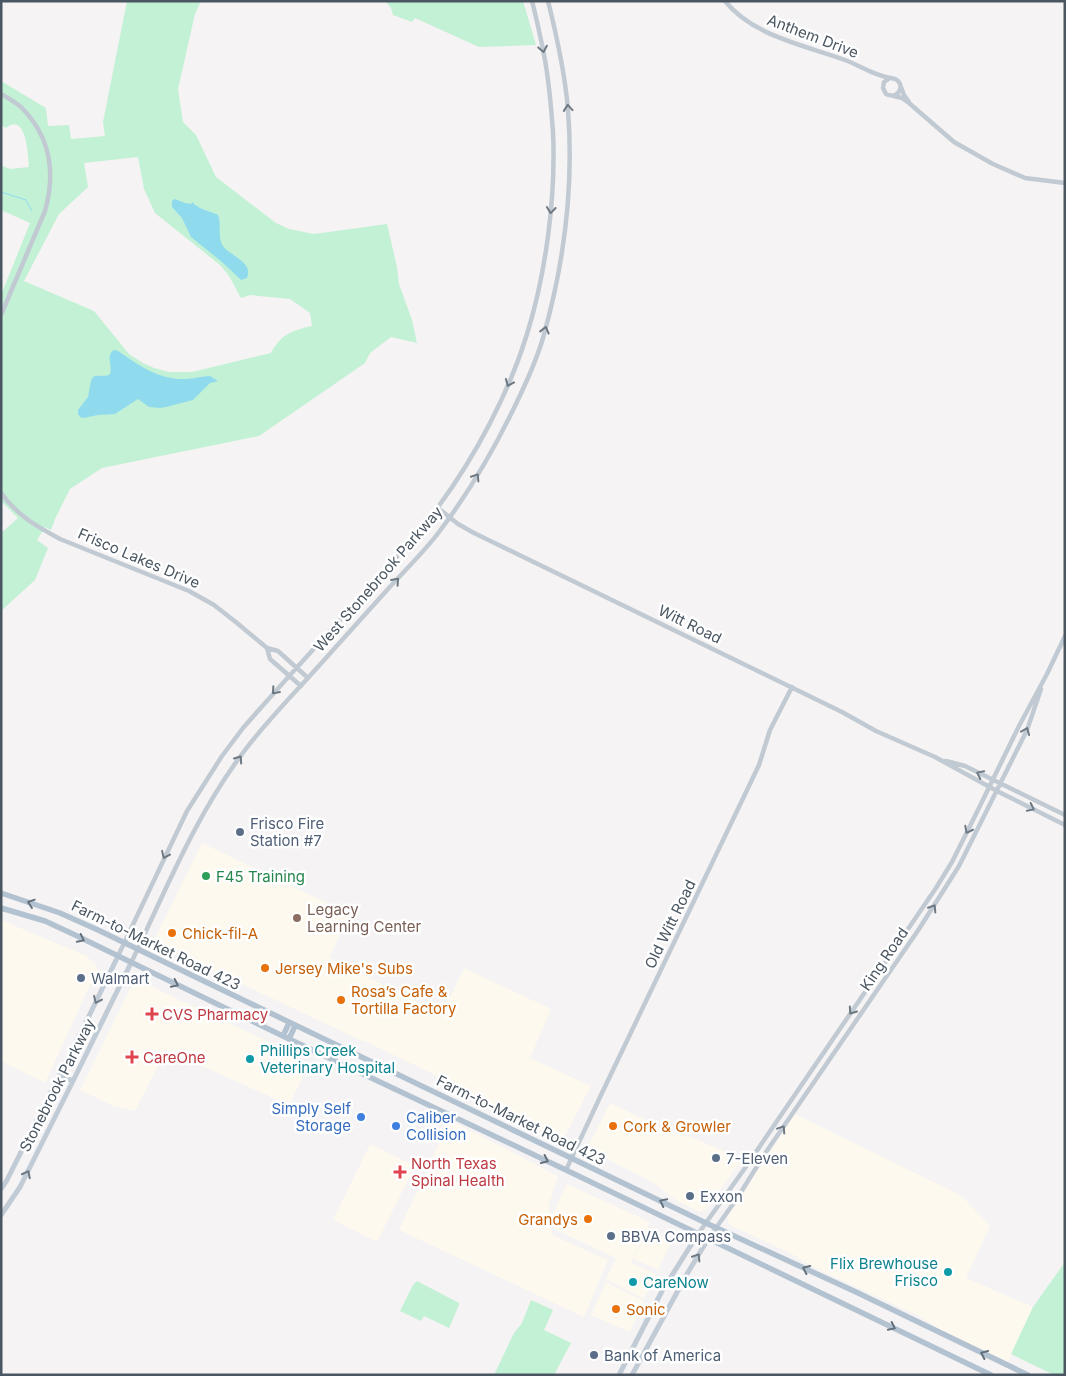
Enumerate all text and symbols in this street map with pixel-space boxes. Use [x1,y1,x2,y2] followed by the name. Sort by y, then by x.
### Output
[765,10,861,62] street label: Anthem Drive
[537,44,547,53] one-way arrow
[562,104,573,112] one-way arrow
[546,207,557,215] one-way arrow
[539,326,550,335] one-way arrow
[504,378,515,387] one-way arrow
[470,474,480,483] one-way arrow
[310,502,447,656] street label: West Stonebrook Parkway
[75,524,203,592] street label: Frisco Lakes Drive
[390,578,399,587] one-way arrow
[655,600,725,648] street label: Witt Road
[272,686,281,695] one-way arrow
[1020,727,1030,736] one-way arrow
[233,755,242,764] one-way arrow
[976,770,985,780] one-way arrow
[1026,801,1035,812] one-way arrow
[250,814,324,850] place label: Frisco Fire Station #7
[964,825,974,834] one-way arrow
[234,826,246,838] marker: Frisco Fire Station #7
[161,850,172,859] one-way arrow
[216,867,305,886] place label: F45 Training
[200,870,212,882] marker: F45 Training
[640,876,700,972] street label: Old Witt Road
[68,896,244,994] street label: Farm-to-Market Road 423
[27,898,35,908] one-way arrow
[307,900,422,936] place label: Legacy Learning Center
[926,904,936,913] one-way arrow
[291,912,303,924] marker: Legacy Learning Center
[182,924,258,943] place label: Chick-fil-A
[856,924,912,994] street label: King Road
[166,927,178,939] marker: Chick-fil-A
[76,933,85,943] one-way arrow
[275,959,413,978] place label: Jersey Mike's Subs
[259,962,271,974] marker: Jersey Mike's Subs
[91,969,150,988] place label: Walmart
[75,972,87,984] marker: Walmart
[170,978,179,988] one-way arrow
[351,982,457,1018] place label: Rosa’s Cafe & Tortilla Factory
[335,994,347,1006] marker: Rosa’s Cafe & Tortilla Factory
[92,995,103,1004] one-way arrow
[162,1005,269,1024] place label: CVS Pharmacy
[849,1005,858,1015] one-way arrow
[146,1008,158,1020] marker: CVS Pharmacy
[15,1015,99,1155] street label: Stonebrook Parkway
[260,1041,395,1077] place label: Phillips Creek Veterinary Hospital
[143,1048,206,1067] place label: CareOne
[125,1050,139,1064] marker: CareOne
[244,1053,256,1065] marker: Phillips Creek Veterinary Hospital
[433,1071,609,1169] street label: Farm-to-Market Road 423
[272,1099,351,1135] place label: Simply Self Storage
[406,1108,466,1144] place label: Caliber Collision
[355,1111,367,1123] marker: Simply Self Storage
[623,1117,731,1136] place label: Cork & Growler
[390,1120,402,1132] marker: Caliber Collision
[607,1120,619,1132] marker: Cork & Growler
[776,1125,785,1135] one-way arrow
[726,1149,788,1168] place label: 7-Eleven
[710,1152,722,1164] marker: 7-Eleven
[411,1154,505,1190] place label: North Texas Spinal Health
[540,1154,549,1164] one-way arrow
[393,1165,407,1179] marker: North Texas Spinal Health
[21,1170,31,1179] one-way arrow
[700,1187,743,1206] place label: Exxon
[684,1190,696,1202] marker: Exxon
[659,1198,668,1208] one-way arrow
[518,1210,578,1229] place label: Grandys
[582,1213,594,1225] marker: Grandys
[621,1227,731,1246] place label: BBVA Compass
[605,1230,617,1242] marker: BBVA Compass
[691,1253,701,1262] one-way arrow
[830,1254,938,1290] place label: Flix Brewhouse Frisco
[802,1265,811,1275] one-way arrow
[942,1266,954,1278] marker: Flix Brewhouse Frisco
[643,1273,709,1292] place label: CareNow
[627,1276,639,1288] marker: CareNow
[626,1300,666,1319] place label: Sonic
[610,1303,622,1315] marker: Sonic
[887,1321,896,1331] one-way arrow
[604,1346,721,1365] place label: Bank of America
[588,1349,600,1361] marker: Bank of America
[980,1350,989,1360] one-way arrow

